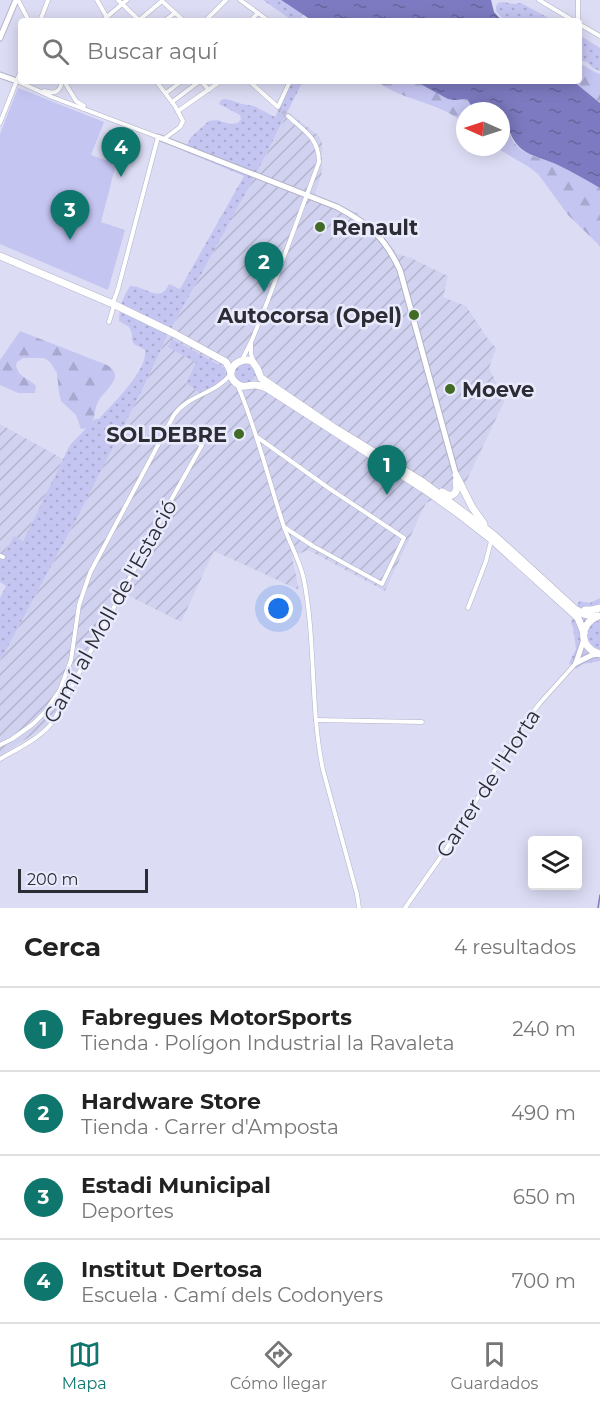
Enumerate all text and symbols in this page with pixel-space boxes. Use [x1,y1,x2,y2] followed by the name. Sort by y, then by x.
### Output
[18,18,582,84] search box
[39,35,72,68] icon: search
[87,38,218,65] text: Buscar aquí
[456,102,510,156] north arrow
[102,128,140,177] pin: 4
[50,190,90,240] pin: 3
[332,215,418,240] place label: Renault
[313,220,327,234] marker: Renault
[244,242,284,292] pin: 2
[216,303,402,328] place label: Autocorsa (Opel)
[407,308,421,322] marker: Autocorsa (Opel)
[462,377,534,402] place label: Moeve
[443,382,457,396] marker: Moeve
[106,422,227,447] place label: SOLDEBRE
[232,427,246,441] marker: SOLDEBRE
[368,446,406,495] pin: 1
[38,495,182,727] street label: Camí al Moll de l'Estació
[264,594,293,623] your location
[431,704,545,862] street label: Carrer de l'Horta
[528,836,582,890] map controls
[528,836,582,890] button: layers
[18,866,148,894] scale bar
[27,870,78,889] text: 200 m
[24,931,101,963] text: Cerca
[454,935,576,959] text: 4 resultados
[81,1004,352,1031] text: Fabregues MotorSports
[40,1017,47,1041] text: 1
[512,1017,576,1041] text: 240 m
[81,1031,454,1055] text: Tienda · Polígon Industrial la Ravaleta
[81,1088,261,1115] text: Hardware Store
[38,1101,49,1125] text: 2
[511,1101,576,1125] text: 490 m
[81,1115,339,1139] text: Tienda · Carrer d'Amposta
[81,1172,271,1199] text: Estadi Municipal
[38,1185,49,1209] text: 3
[513,1185,576,1209] text: 650 m
[81,1199,174,1223] text: Deportes
[81,1256,263,1283] text: Institut Dertosa
[37,1269,50,1293] text: 4
[512,1269,576,1293] text: 700 m
[81,1283,383,1307] text: Escuela · Camí dels Codonyers
[62,1338,107,1393] tab: Mapa
[230,1338,327,1393] tab: Cómo llegar
[451,1338,538,1393] tab: Guardados

